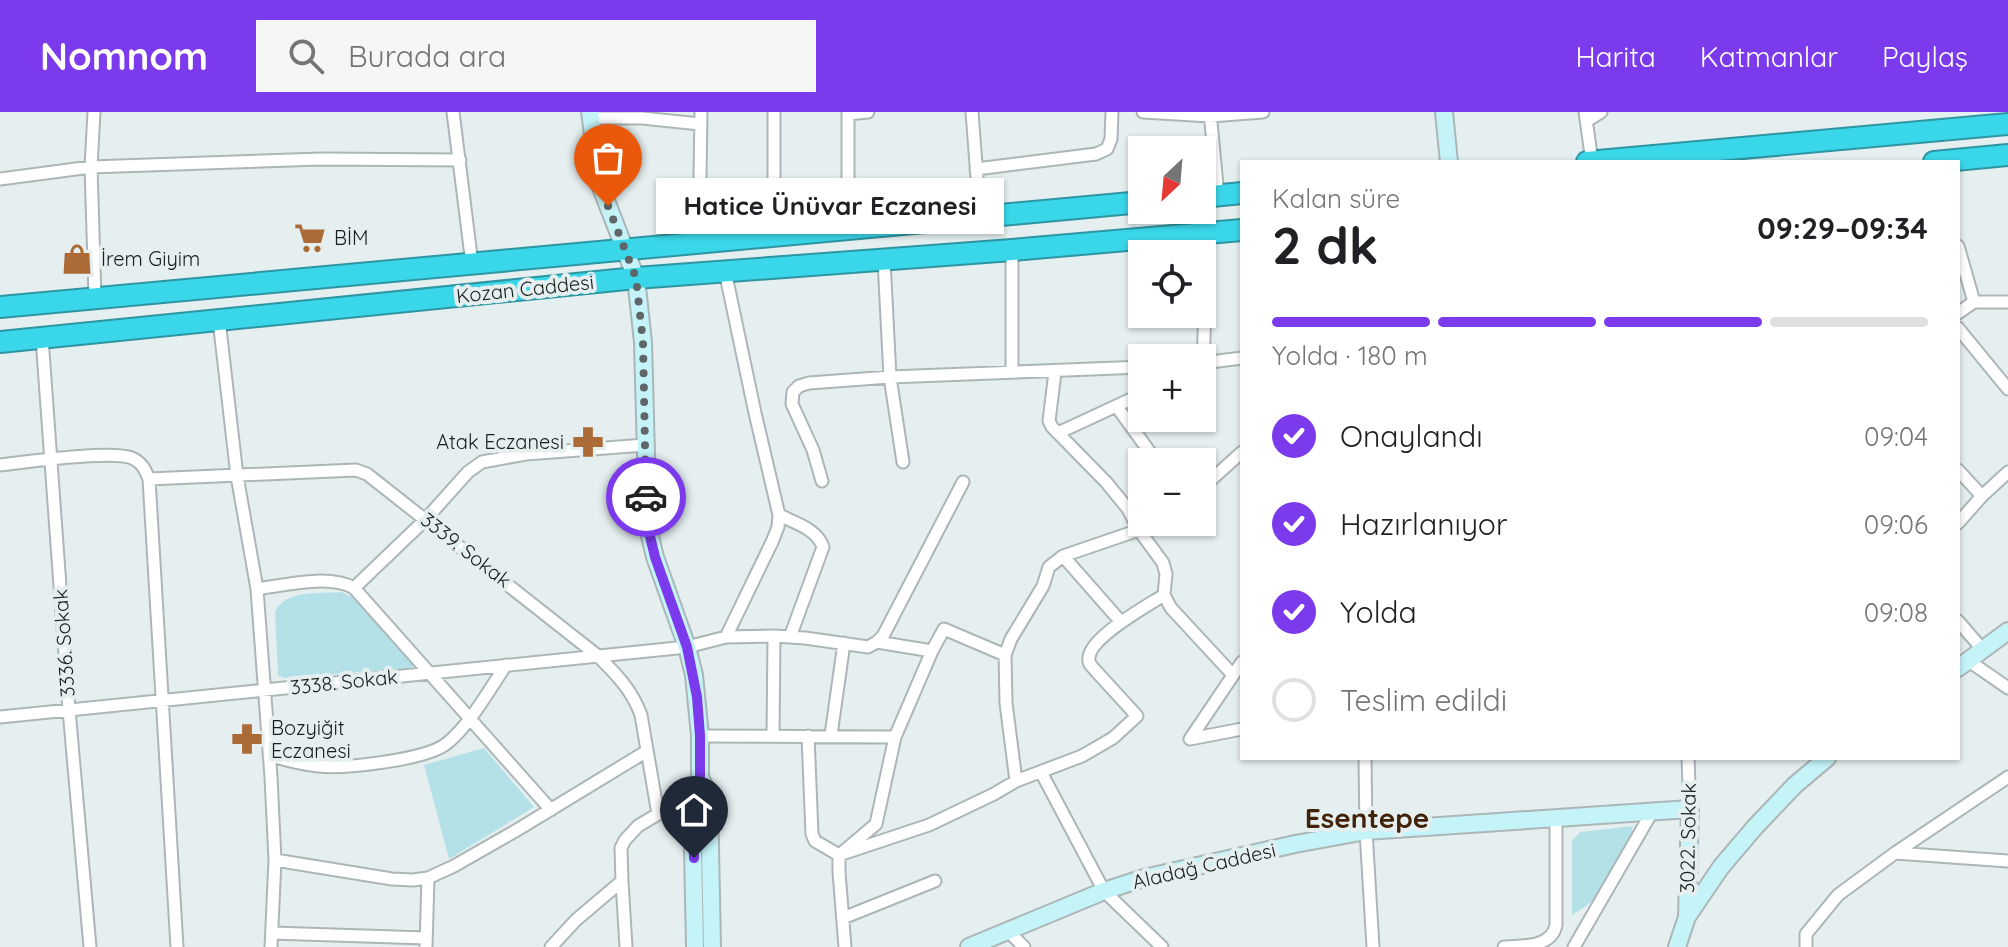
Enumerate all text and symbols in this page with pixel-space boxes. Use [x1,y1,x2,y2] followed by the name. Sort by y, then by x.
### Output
[256,20,816,92] search box
[40,32,208,80] text: Nomnom
[284,34,328,78] icon: search
[348,37,506,75] text: Burada ara
[1575,39,1656,74] text: Harita
[1700,39,1838,74] text: Katmanlar
[1882,39,1968,74] text: Paylaş
[574,124,642,206] pin
[586,136,630,180] icon: bag
[1128,136,1216,224] north arrow
[1128,136,1216,536] map controls
[656,178,1004,234] callout: Hatice Ünüvar Eczanesi
[1272,182,1400,215] text: Kalan süre
[683,189,977,222] text: Hatice Ünüvar Eczanesi
[1757,209,1928,247] text: 09:29–09:34
[1272,212,1378,277] text: 2 dk
[293,221,327,255] supermarket icon: BİM
[334,225,369,250] place label: BİM
[1128,240,1216,328] button: locate
[60,242,94,276] shop icon: İrem Giyim
[101,246,200,271] place label: İrem Giyim
[455,269,595,308] street label: Kozan Caddesi
[1272,339,1428,372] text: Yolda · 180 m
[1128,344,1216,432] button: +
[1272,414,1316,458] icon: check
[1340,417,1483,455] text: Onaylandı
[1864,420,1928,453] text: 09:04
[571,425,605,459] pharmacy icon: Atak Eczanesi
[436,429,564,454] place label: Atak Eczanesi
[1128,448,1216,536] button: −
[606,457,686,537] courier
[624,475,668,519] icon: car
[1272,502,1316,546] icon: check
[1340,505,1508,543] text: Hazırlanıyor
[416,507,516,593] street label: 3339. Sokak
[1864,508,1928,541] text: 09:06
[47,588,80,698] street label: 3336. Sokak
[1272,590,1316,634] icon: check
[1340,593,1417,631] text: Yolda
[1864,596,1928,629] text: 09:08
[289,663,399,700] street label: 3338. Sokak
[1340,681,1507,719] text: Teslim edildi
[271,715,351,763] place label: Bozyiğit Eczanesi
[230,722,264,756] pharmacy icon: Bozyiğit Eczanesi
[660,776,728,858] pin
[1674,783,1701,893] street label: 3022. Sokak
[672,788,716,832] icon: home
[1305,800,1429,835] district label: Esentepe
[1130,837,1278,894] street label: Aladağ Caddesi

